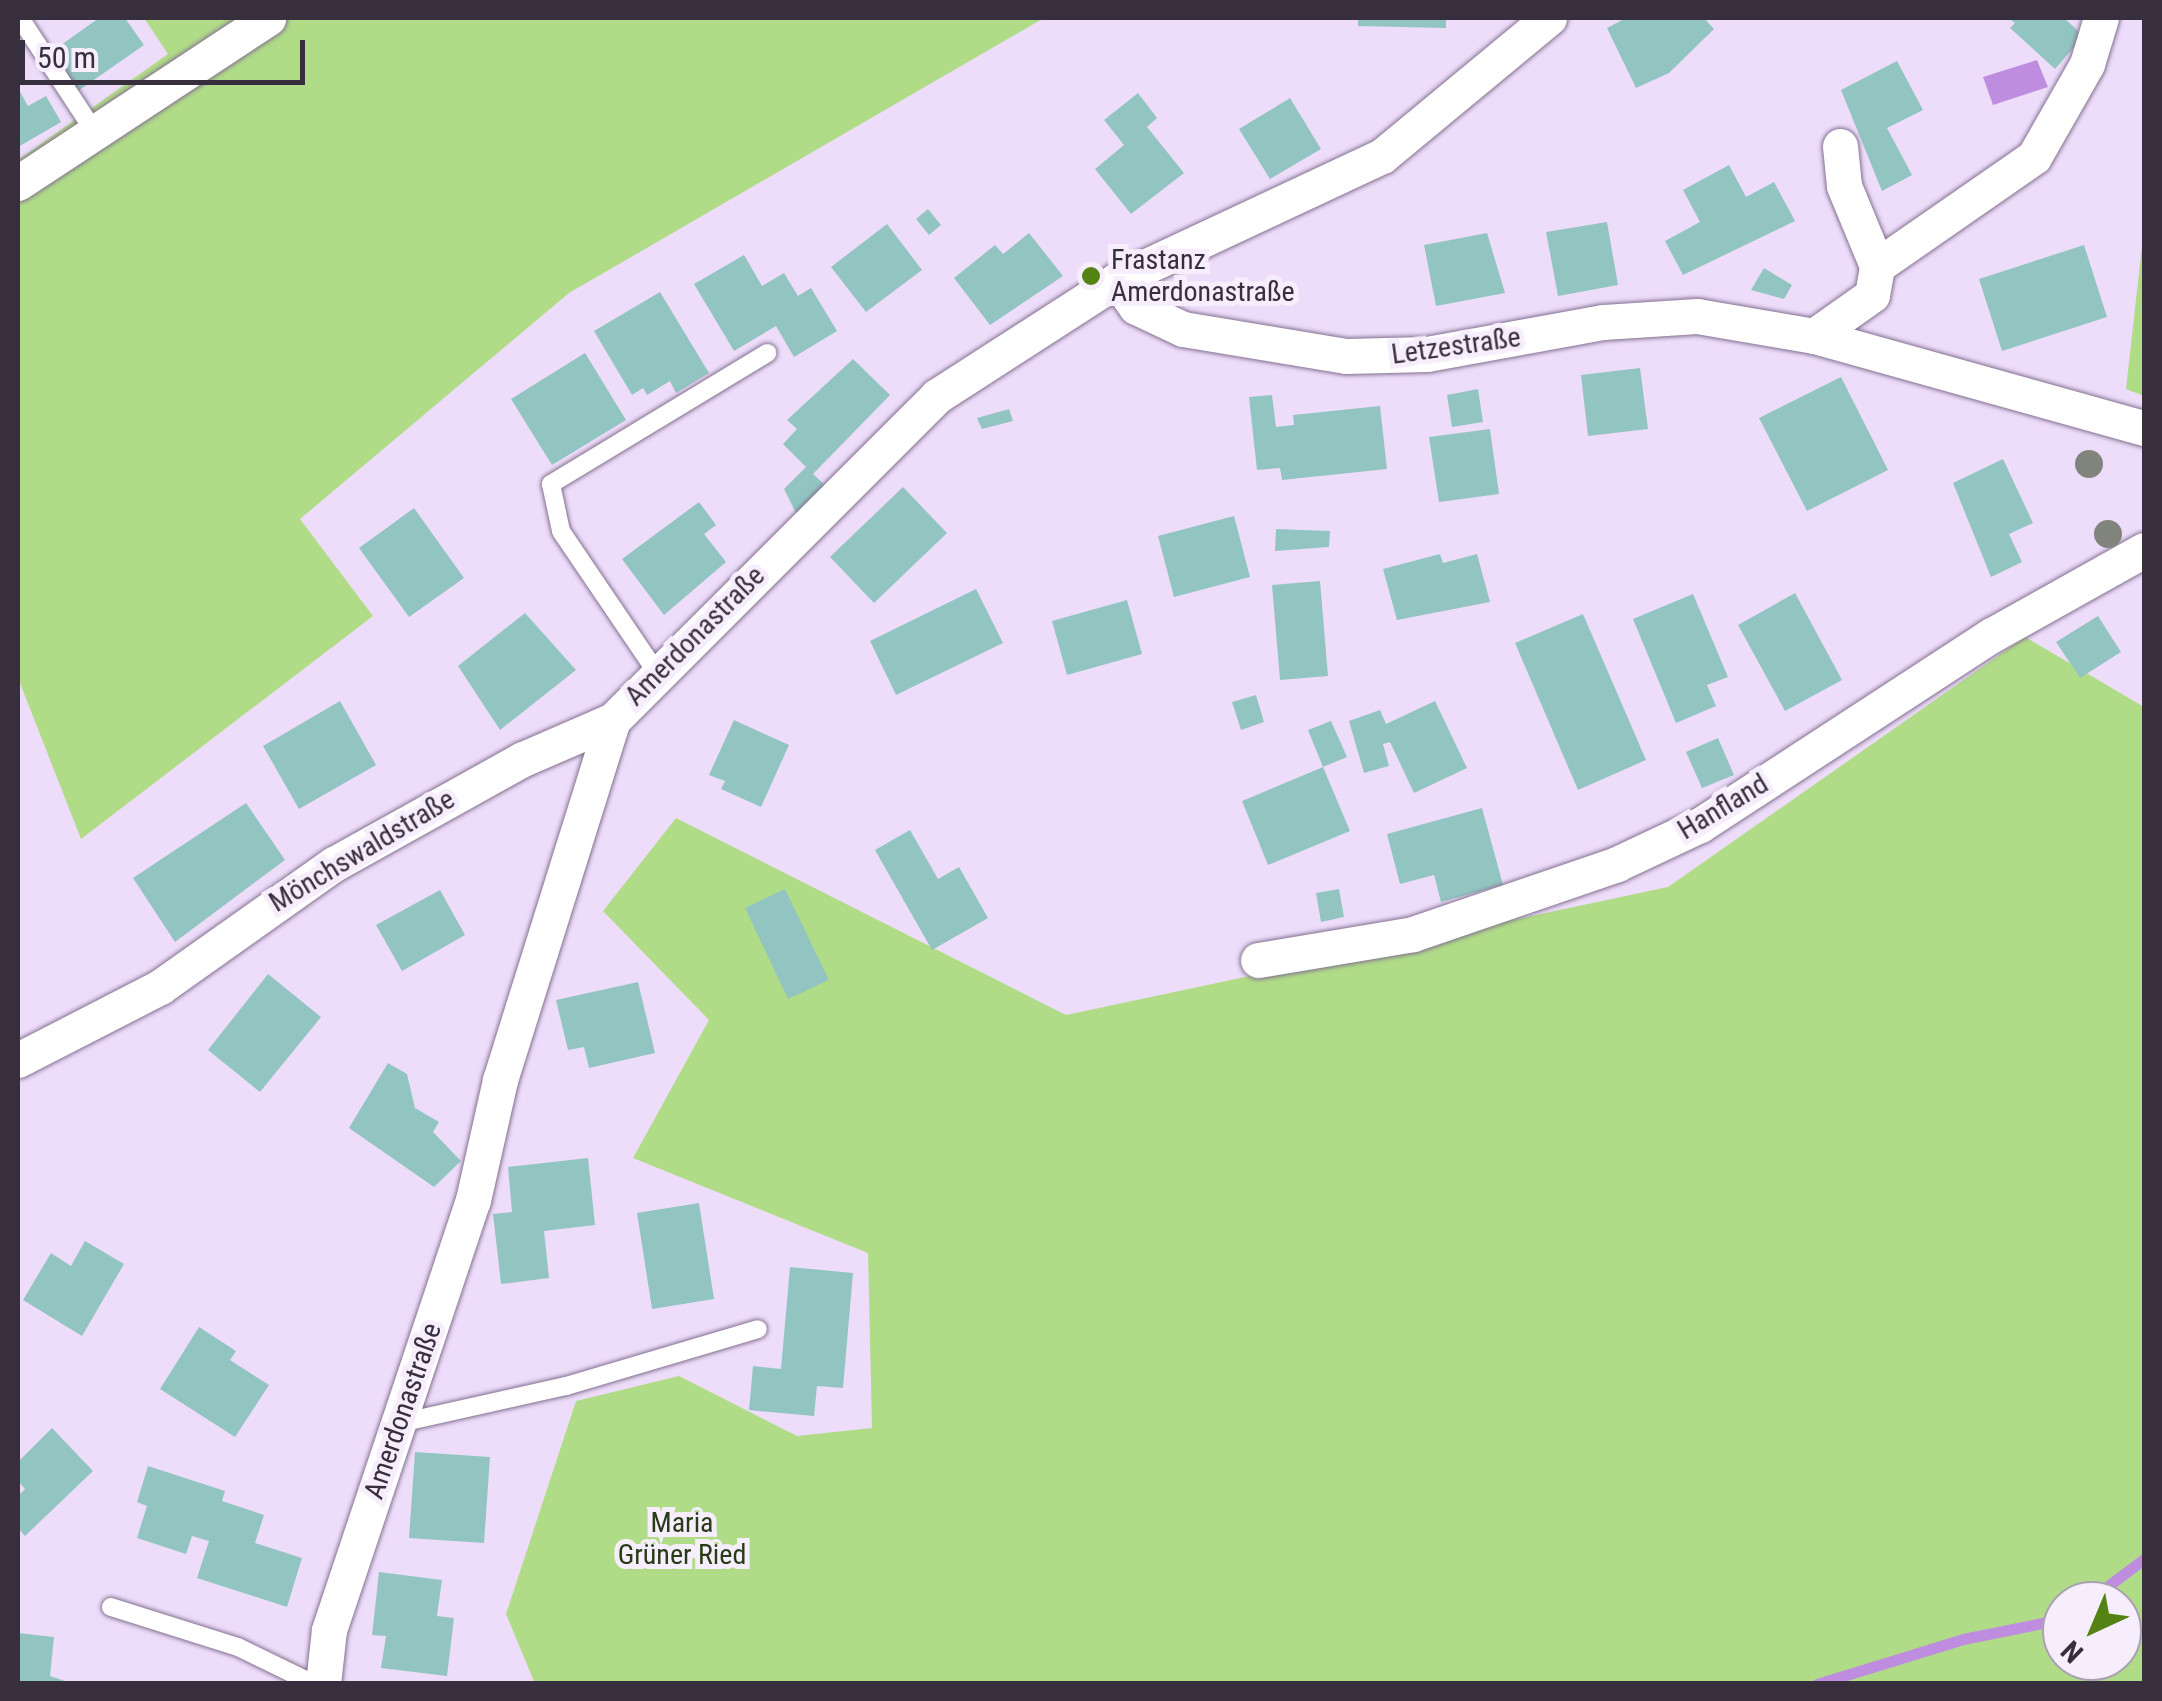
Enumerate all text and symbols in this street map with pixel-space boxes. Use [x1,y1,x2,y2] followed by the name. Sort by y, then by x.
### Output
[25,20,310,82] scale bar
[37,40,96,75] text: 50 m
[1111,243,1295,309] place label: Frastanz Amerdonastraße
[1080,265,1102,287] marker: Frastanz Amerdonastraße
[1389,320,1523,372] street label: Letzestraße
[618,559,772,713] street label: Amerdonastraße
[1672,767,1774,847] street label: Hanfland
[263,782,461,920] street label: Mönchswaldstraße
[357,1319,449,1503] street label: Amerdonastraße
[618,1506,746,1572] park label: Maria Grüner Ried
[2042,1581,2142,1681] north arrow
[2055,1634,2090,1669] text: N

